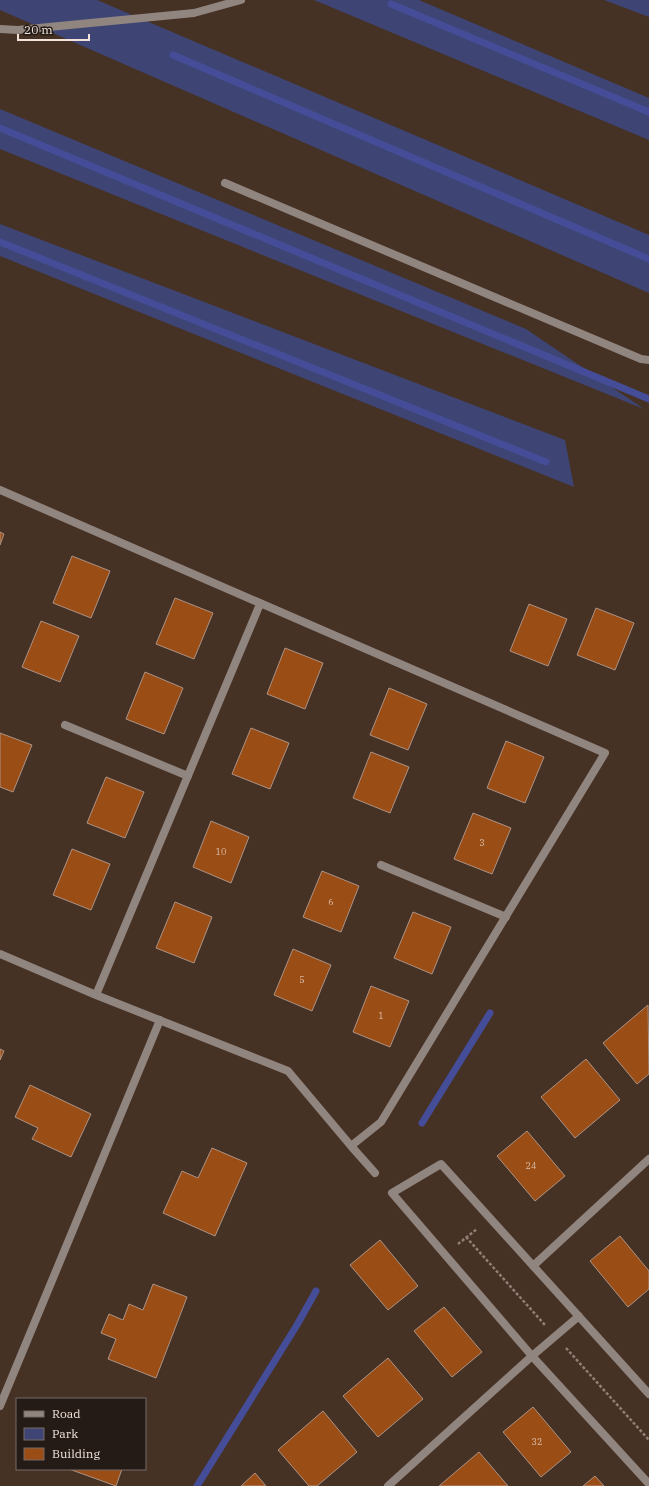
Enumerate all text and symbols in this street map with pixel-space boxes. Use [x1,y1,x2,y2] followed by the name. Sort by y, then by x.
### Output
[18,16,89,42] scale bar
[24,22,53,37] text: 20 m
[479,837,485,848] house number: 3
[216,846,226,857] house number: 10
[328,896,334,907] house number: 6
[299,974,305,985] house number: 5
[378,1010,384,1021] house number: 1
[526,1160,536,1171] house number: 24
[16,1398,146,1470] legend
[52,1406,81,1421] text: Road
[52,1426,78,1441] text: Park
[532,1436,542,1447] house number: 32
[52,1446,100,1461] text: Building

